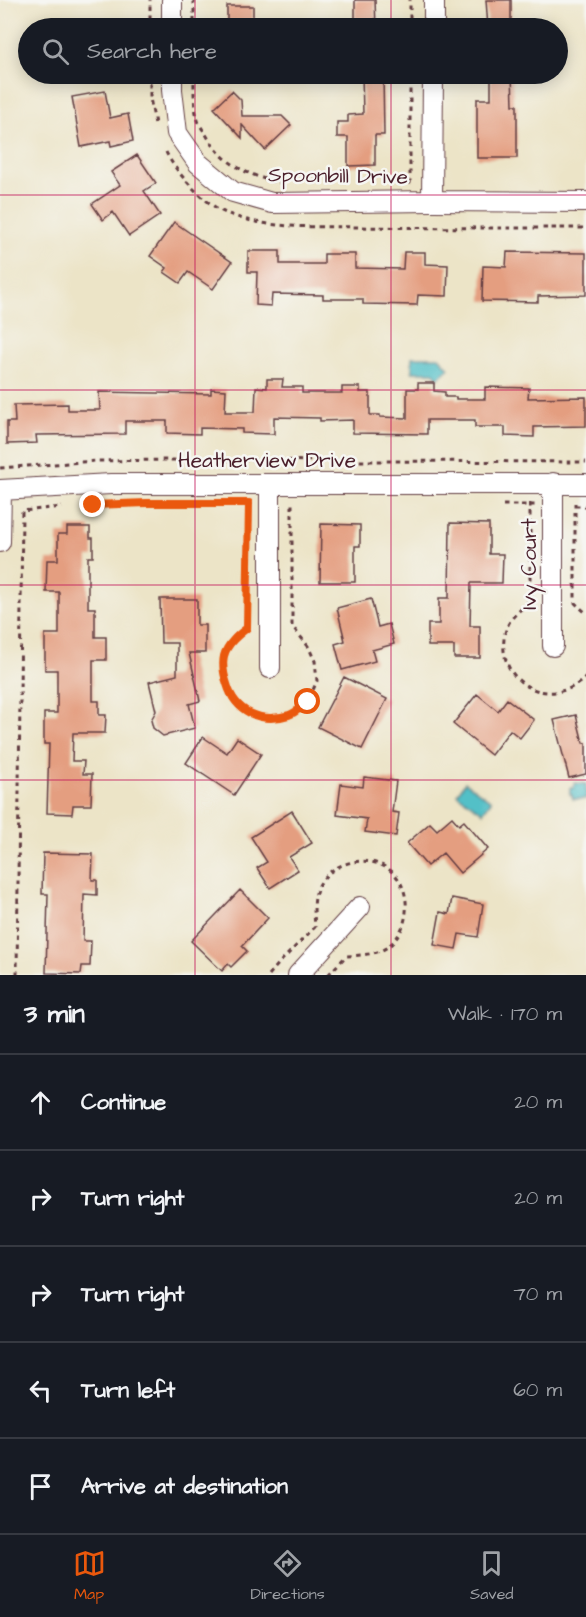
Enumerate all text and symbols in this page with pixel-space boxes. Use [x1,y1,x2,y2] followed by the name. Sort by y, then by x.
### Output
[18,18,568,84] search box
[39,35,72,68] icon: search
[87,36,217,67] text: Search here
[268,160,408,193] street label: Spoonbill Drive
[178,446,356,475] street label: Heatherview Drive
[79,491,105,517] route end
[515,518,546,610] street label: Ivy Court
[294,688,320,714] route start
[24,996,85,1032] text: 3 min
[448,1000,562,1028] text: Walk · 170 m
[24,1086,57,1119] icon: ahead
[81,1087,166,1118] text: Continue
[514,1088,562,1116] text: 20 m
[24,1182,57,1215] icon: right
[81,1183,184,1214] text: Turn right
[514,1184,562,1212] text: 20 m
[24,1278,57,1311] icon: right
[81,1279,184,1310] text: Turn right
[514,1280,562,1308] text: 70 m
[24,1374,57,1407] icon: left
[81,1375,175,1406] text: Turn left
[513,1376,562,1404] text: 60 m
[24,1470,57,1503] icon: arrive
[81,1471,288,1502] text: Arrive at destination
[73,1547,106,1605] tab: Map
[251,1547,325,1605] tab: Directions
[470,1547,513,1605] tab: Saved

